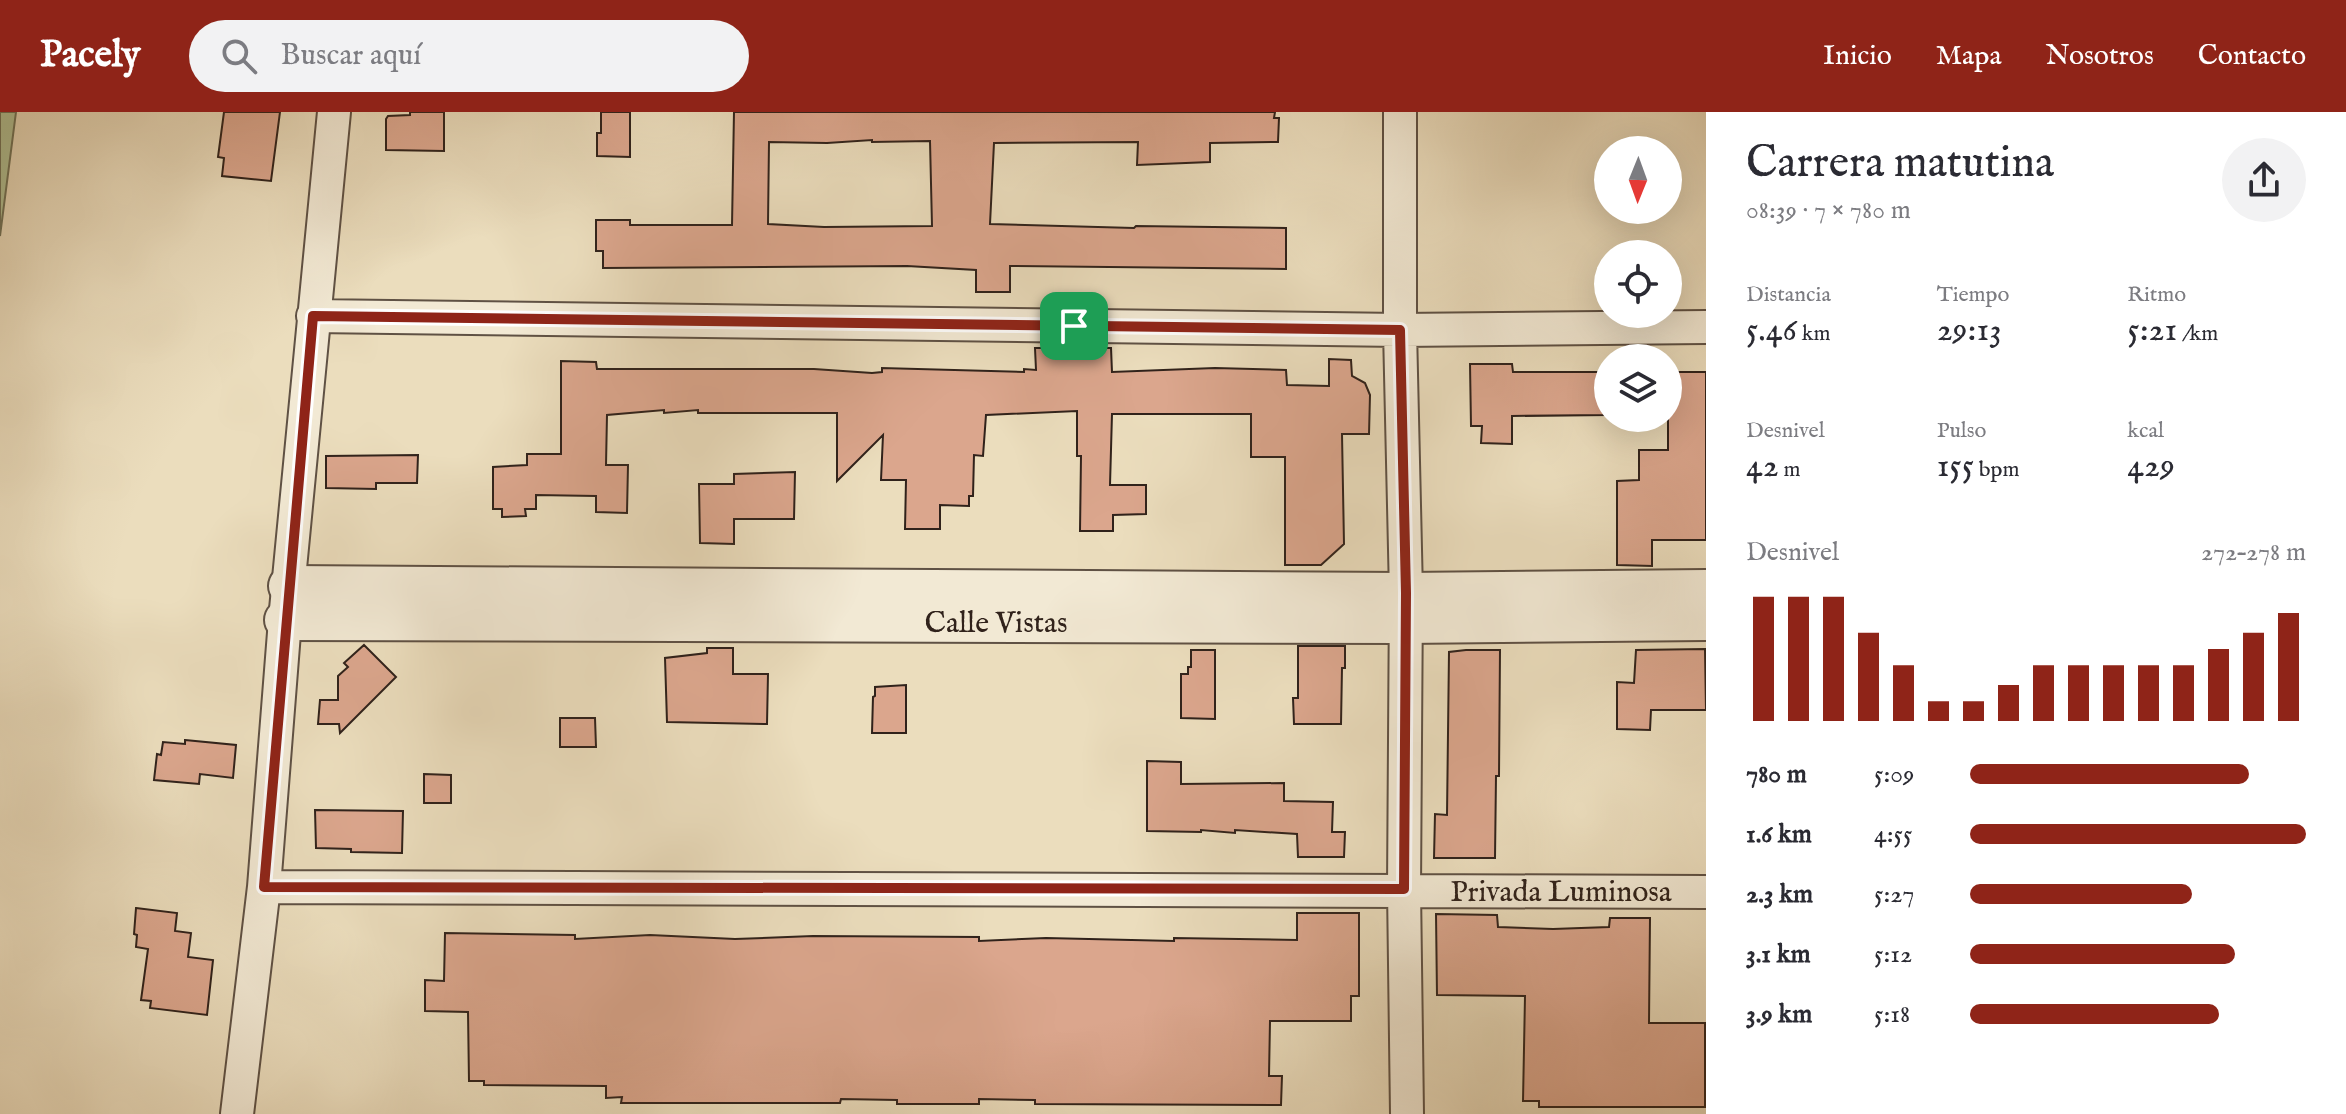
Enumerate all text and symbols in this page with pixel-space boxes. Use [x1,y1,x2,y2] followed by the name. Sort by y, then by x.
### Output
[189,20,749,92] search box
[40,32,141,80] text: Pacely
[217,34,261,78] icon: search
[281,37,421,75] text: Buscar aquí
[1823,39,1892,74] text: Inicio
[1936,39,2002,74] text: Mapa
[2046,39,2154,74] text: Nosotros
[2198,39,2306,74] text: Contacto
[1594,136,1682,224] north arrow
[1594,136,1682,432] map controls
[1746,136,2054,192] text: Carrera matutina
[2222,138,2306,222] button: share
[1746,194,1911,227] text: 08:39 · 7 × 780 m
[1594,240,1682,328] button: locate
[1746,281,1831,309] text: Distancia
[1937,281,2009,309] text: Tiempo
[2127,281,2186,309] text: Ritmo
[1040,292,1108,360] pin
[1052,304,1096,348] icon: arrive
[1746,309,1797,352] text: 5.46
[1937,309,2002,352] text: 29:13
[2127,309,2177,352] text: 5:21
[1797,320,1830,348] text: km
[2177,320,2218,348] text: /km
[1594,344,1682,432] button: layers
[1746,417,1825,445] text: Desnivel
[1937,417,1986,445] text: Pulso
[2127,417,2164,445] text: kcal
[1746,445,1779,488] text: 42
[1937,445,1974,488] text: 155
[2127,445,2175,488] text: 429
[1779,456,1800,484] text: m
[1974,456,2019,484] text: bpm
[1746,536,1839,569] text: Desnivel
[2201,536,2306,569] text: 272–278 m
[924,605,1068,643] street label: Calle Vistas
[1746,758,1807,791] text: 780 m
[1874,758,1914,791] text: 5:09
[1746,818,1812,851] text: 1.6 km
[1874,818,1912,851] text: 4:55
[1450,874,1672,912] street label: Privada Luminosa
[1746,878,1813,911] text: 2.3 km
[1874,878,1914,911] text: 5:27
[1746,938,1811,971] text: 3.1 km
[1874,938,1912,971] text: 5:12
[1746,998,1812,1031] text: 3.9 km
[1874,998,1910,1031] text: 5:18

